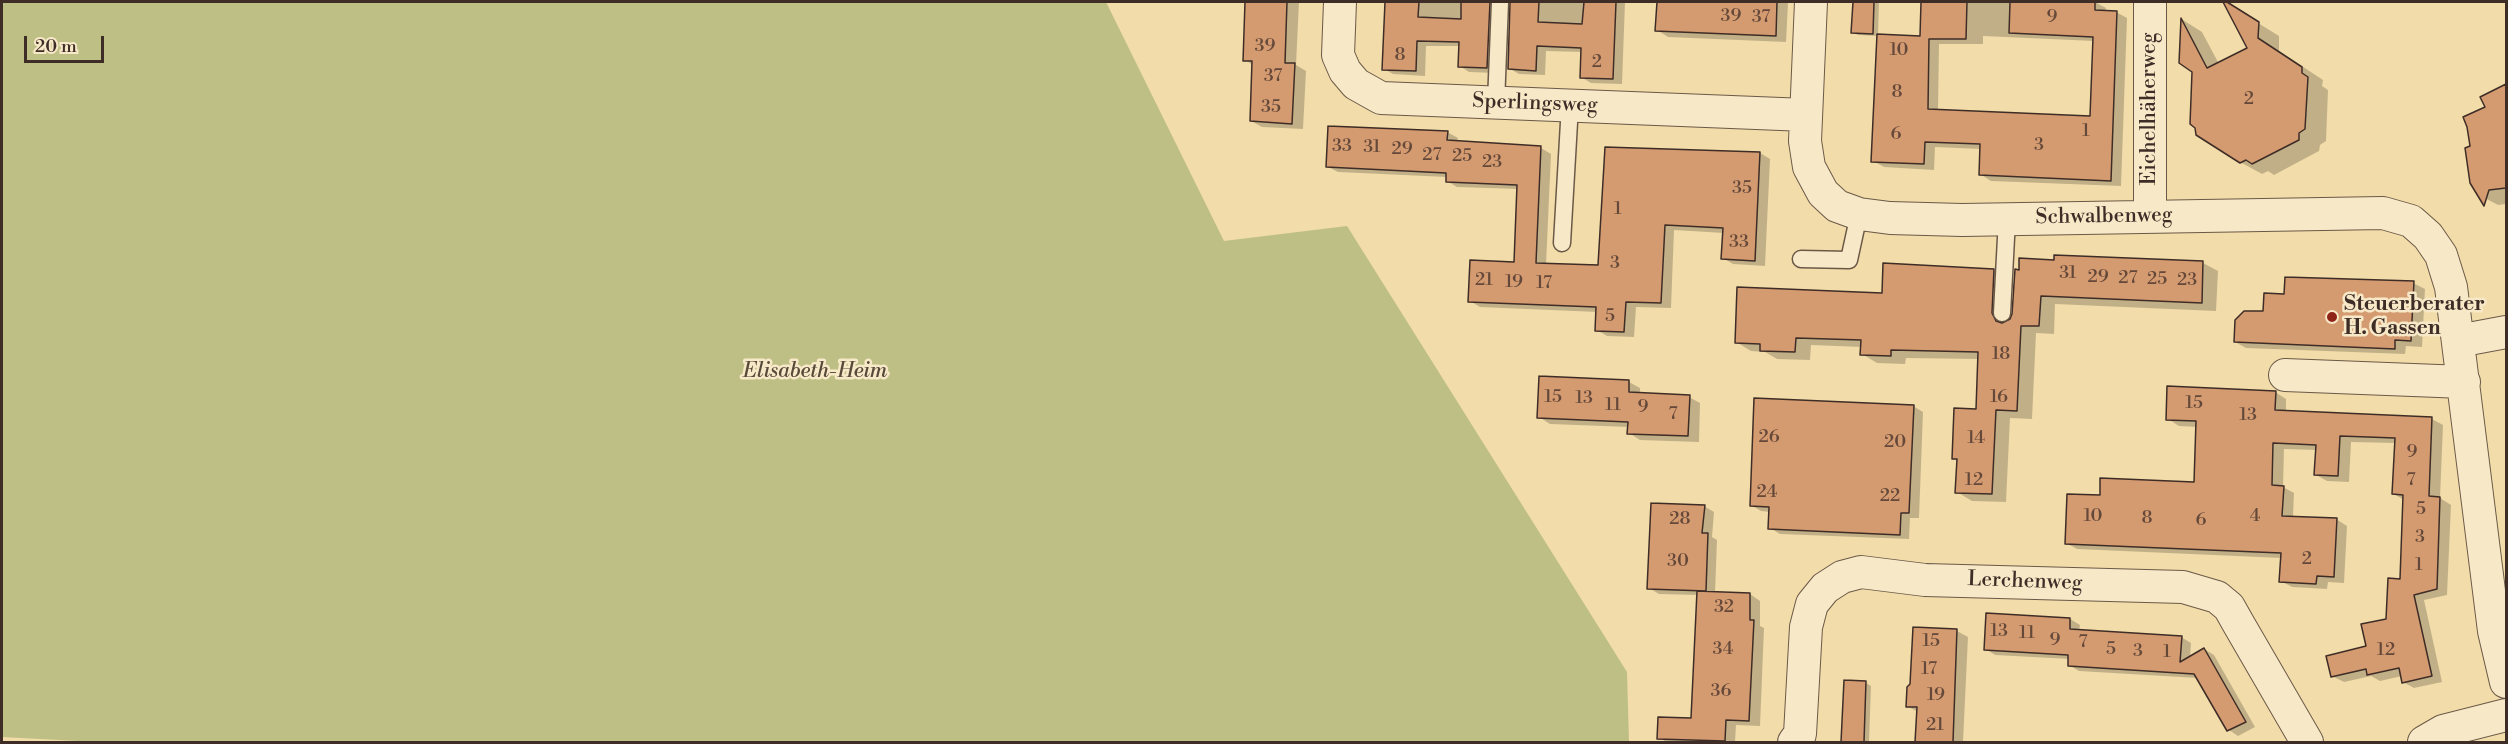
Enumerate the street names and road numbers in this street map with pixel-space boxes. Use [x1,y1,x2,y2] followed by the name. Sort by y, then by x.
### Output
[2137,32,2163,186] street label: Eichelhäherweg
[1472,89,1598,119] street label: Sperlingsweg
[2035,203,2173,231] street label: Schwalbenweg
[1967,567,2083,597] street label: Lerchenweg

